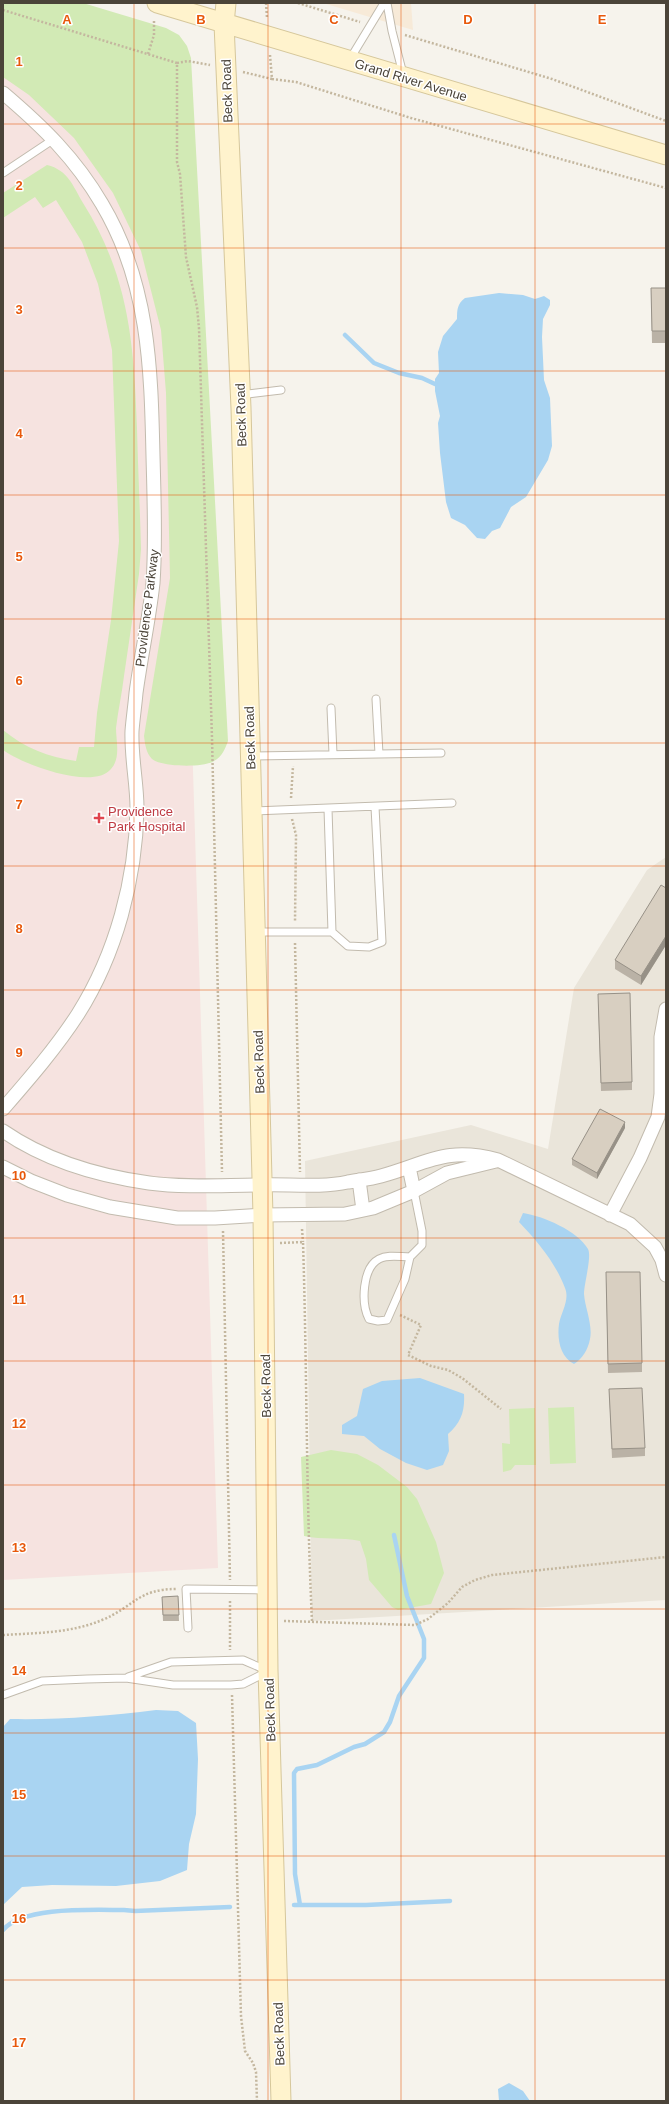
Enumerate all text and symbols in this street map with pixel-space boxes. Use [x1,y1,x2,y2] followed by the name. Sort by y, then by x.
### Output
[62,12,72,27] text: A
[196,12,206,27] text: B
[329,12,339,27] text: C
[463,12,473,27] text: D
[598,12,607,27] text: E
[15,54,23,69] text: 1
[353,56,469,104] street label: Grand River Avenue
[218,59,236,123] street label: Beck Road
[15,178,23,193] text: 2
[15,302,23,317] text: 3
[232,383,250,447] street label: Beck Road
[15,426,23,441] text: 4
[132,548,162,668] street label: Providence Parkway
[15,549,23,564] text: 5
[15,673,23,688] text: 6
[241,706,259,770] street label: Beck Road
[15,797,23,812] text: 7
[108,804,185,834] place label: Providence Park Hospital
[93,812,105,824] marker: Providence Park Hospital
[15,921,23,936] text: 8
[250,1030,268,1094] street label: Beck Road
[15,1045,23,1060] text: 9
[12,1168,26,1183] text: 10
[12,1292,26,1307] text: 11
[258,1354,274,1418] street label: Beck Road
[12,1416,26,1431] text: 12
[12,1540,26,1555] text: 13
[12,1663,27,1678] text: 14
[261,1678,279,1742] street label: Beck Road
[12,1787,26,1802] text: 15
[12,1911,26,1926] text: 16
[270,2002,288,2066] street label: Beck Road
[12,2035,26,2050] text: 17

